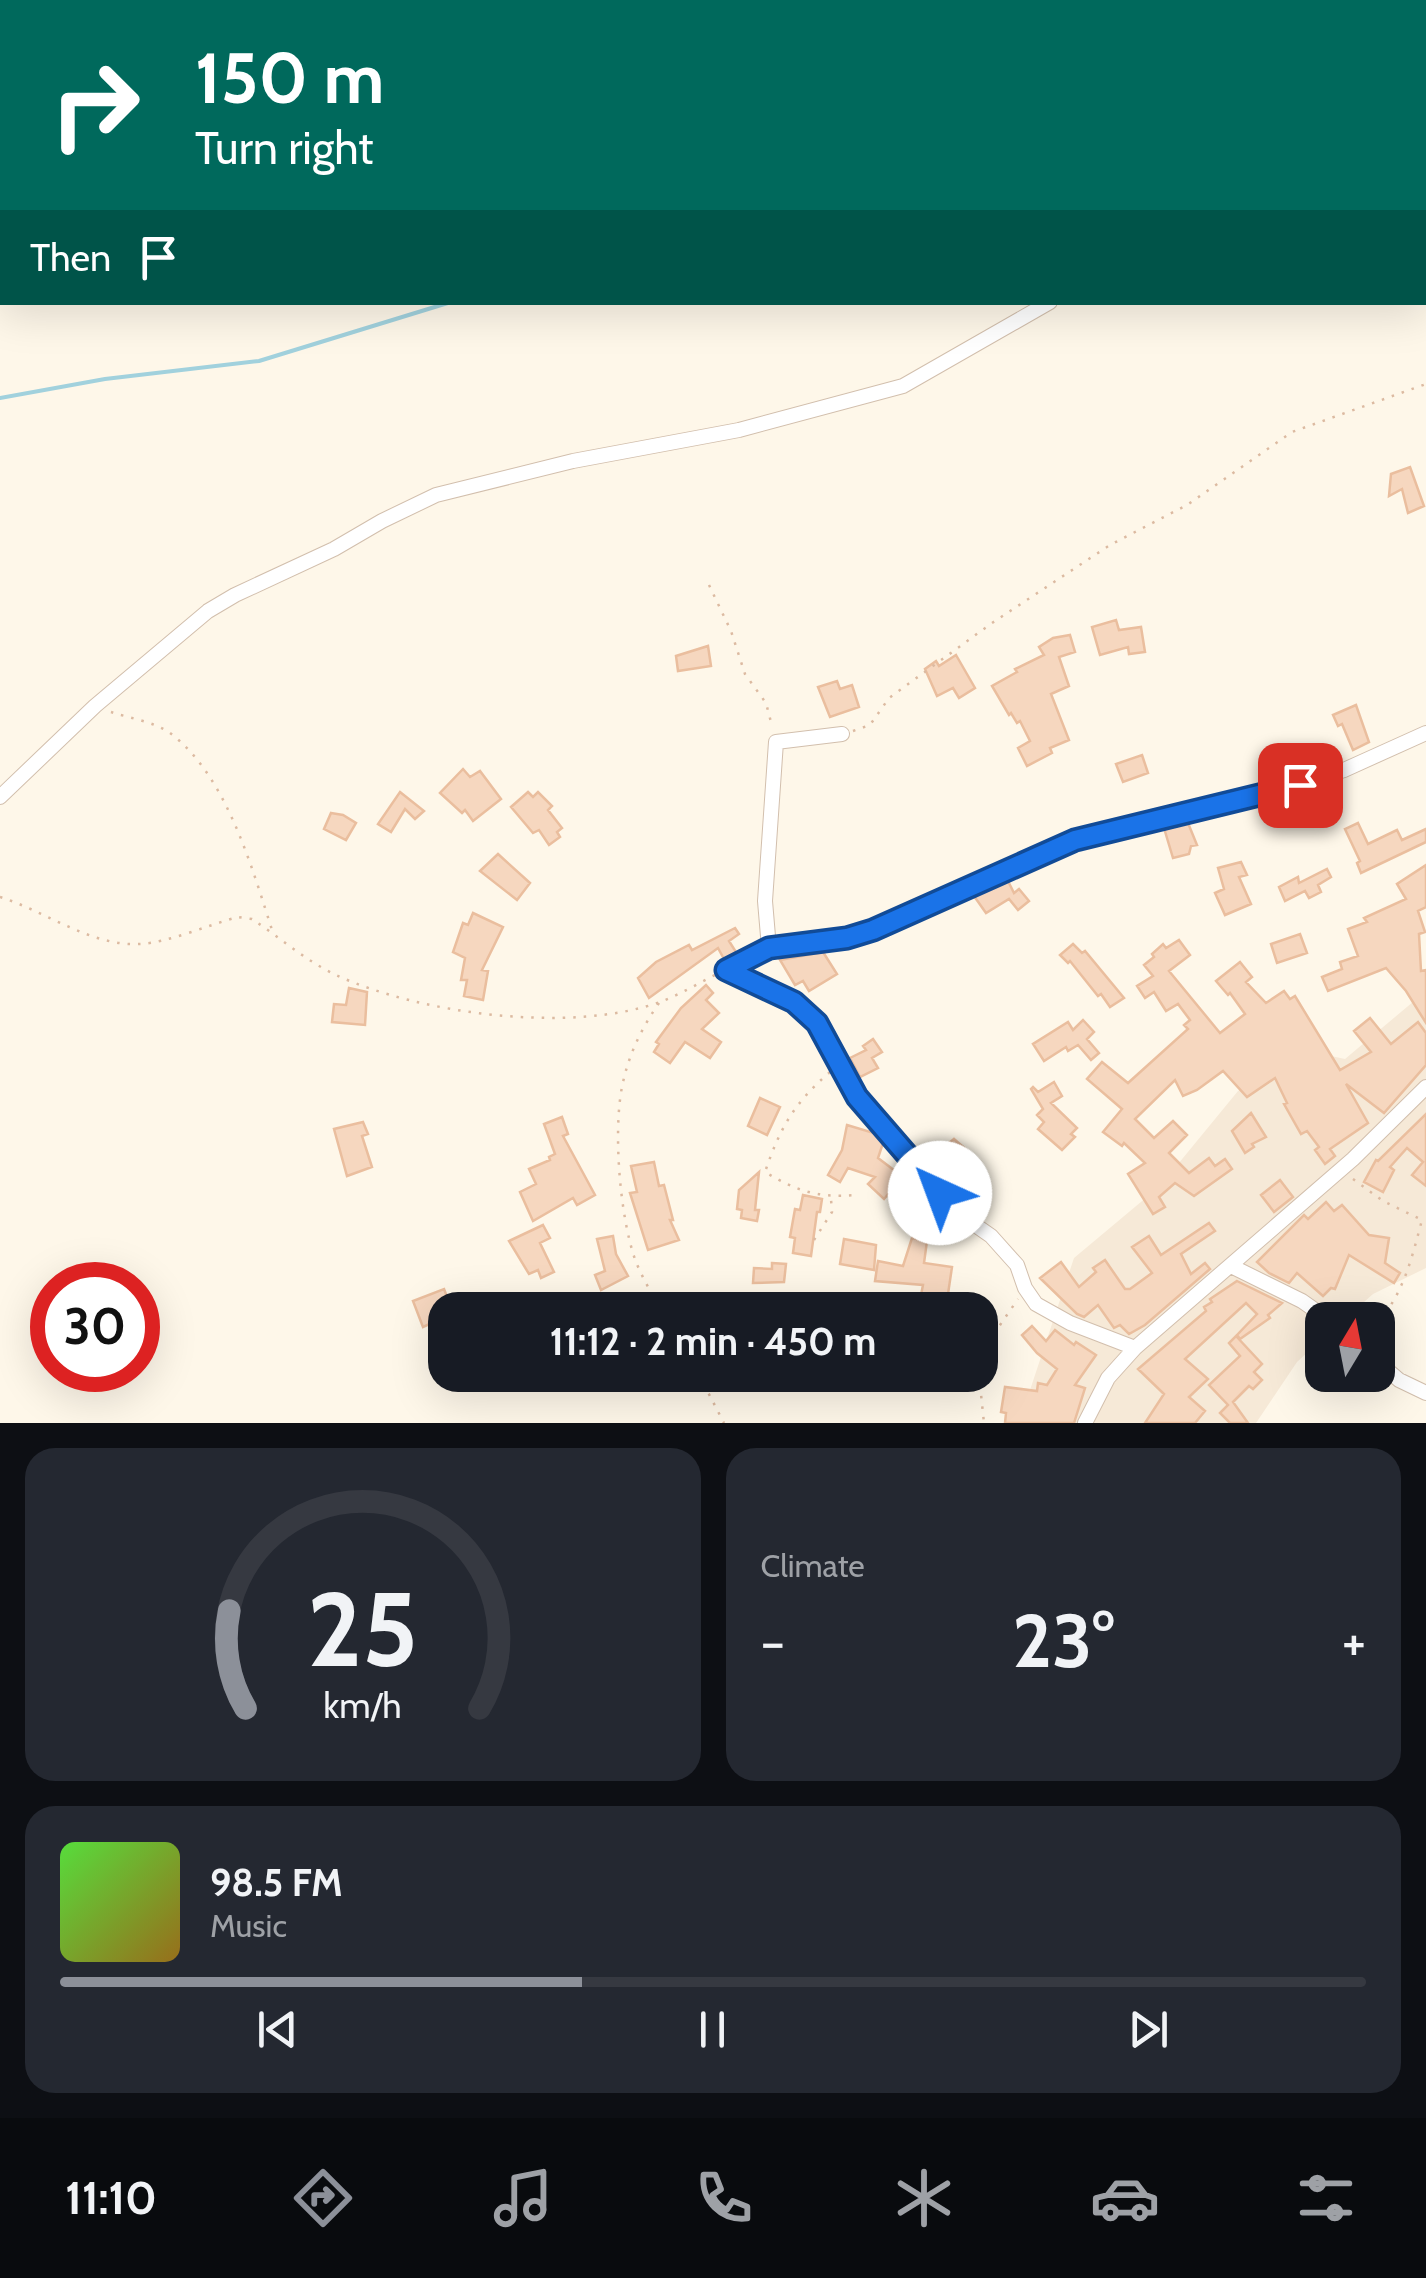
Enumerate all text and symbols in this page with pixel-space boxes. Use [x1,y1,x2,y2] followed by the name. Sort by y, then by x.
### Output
[195,35,384,121] text: 150 m
[30,40,160,170] icon: right
[195,121,374,175] text: Turn right
[131,230,186,285] icon: arrive
[30,234,111,281] text: Then
[1258,743,1343,828] pin
[1273,758,1328,813] icon: arrive
[888,1141,992,1245] position arrow
[30,1262,160,1392] speed limit sign: 30
[1305,1302,1395,1392] north arrow
[1305,1302,1395,1392] map controls
[550,1318,876,1365] text: 11:12 · 2 min · 450 m
[761,1546,865,1585] text: Climate
[307,1566,418,1692] text: 25
[1012,1595,1114,1686] text: 23°
[761,1608,785,1675] text: −
[1342,1608,1366,1675] text: +
[324,1684,402,1727] text: km/h
[210,1859,343,1906] text: 98.5 FM
[210,1906,287,1945] text: Music
[250,2002,305,2057] icon: previous
[685,2002,740,2057] icon: pause
[1121,2002,1176,2057] icon: next
[288,2163,358,2233] icon: directions
[488,2163,558,2233] icon: music
[689,2163,759,2233] icon: phone
[889,2163,959,2233] icon: climate
[1090,2163,1160,2233] icon: car
[1291,2163,1361,2233] icon: filters
[65,2171,157,2225] text: 11:10

